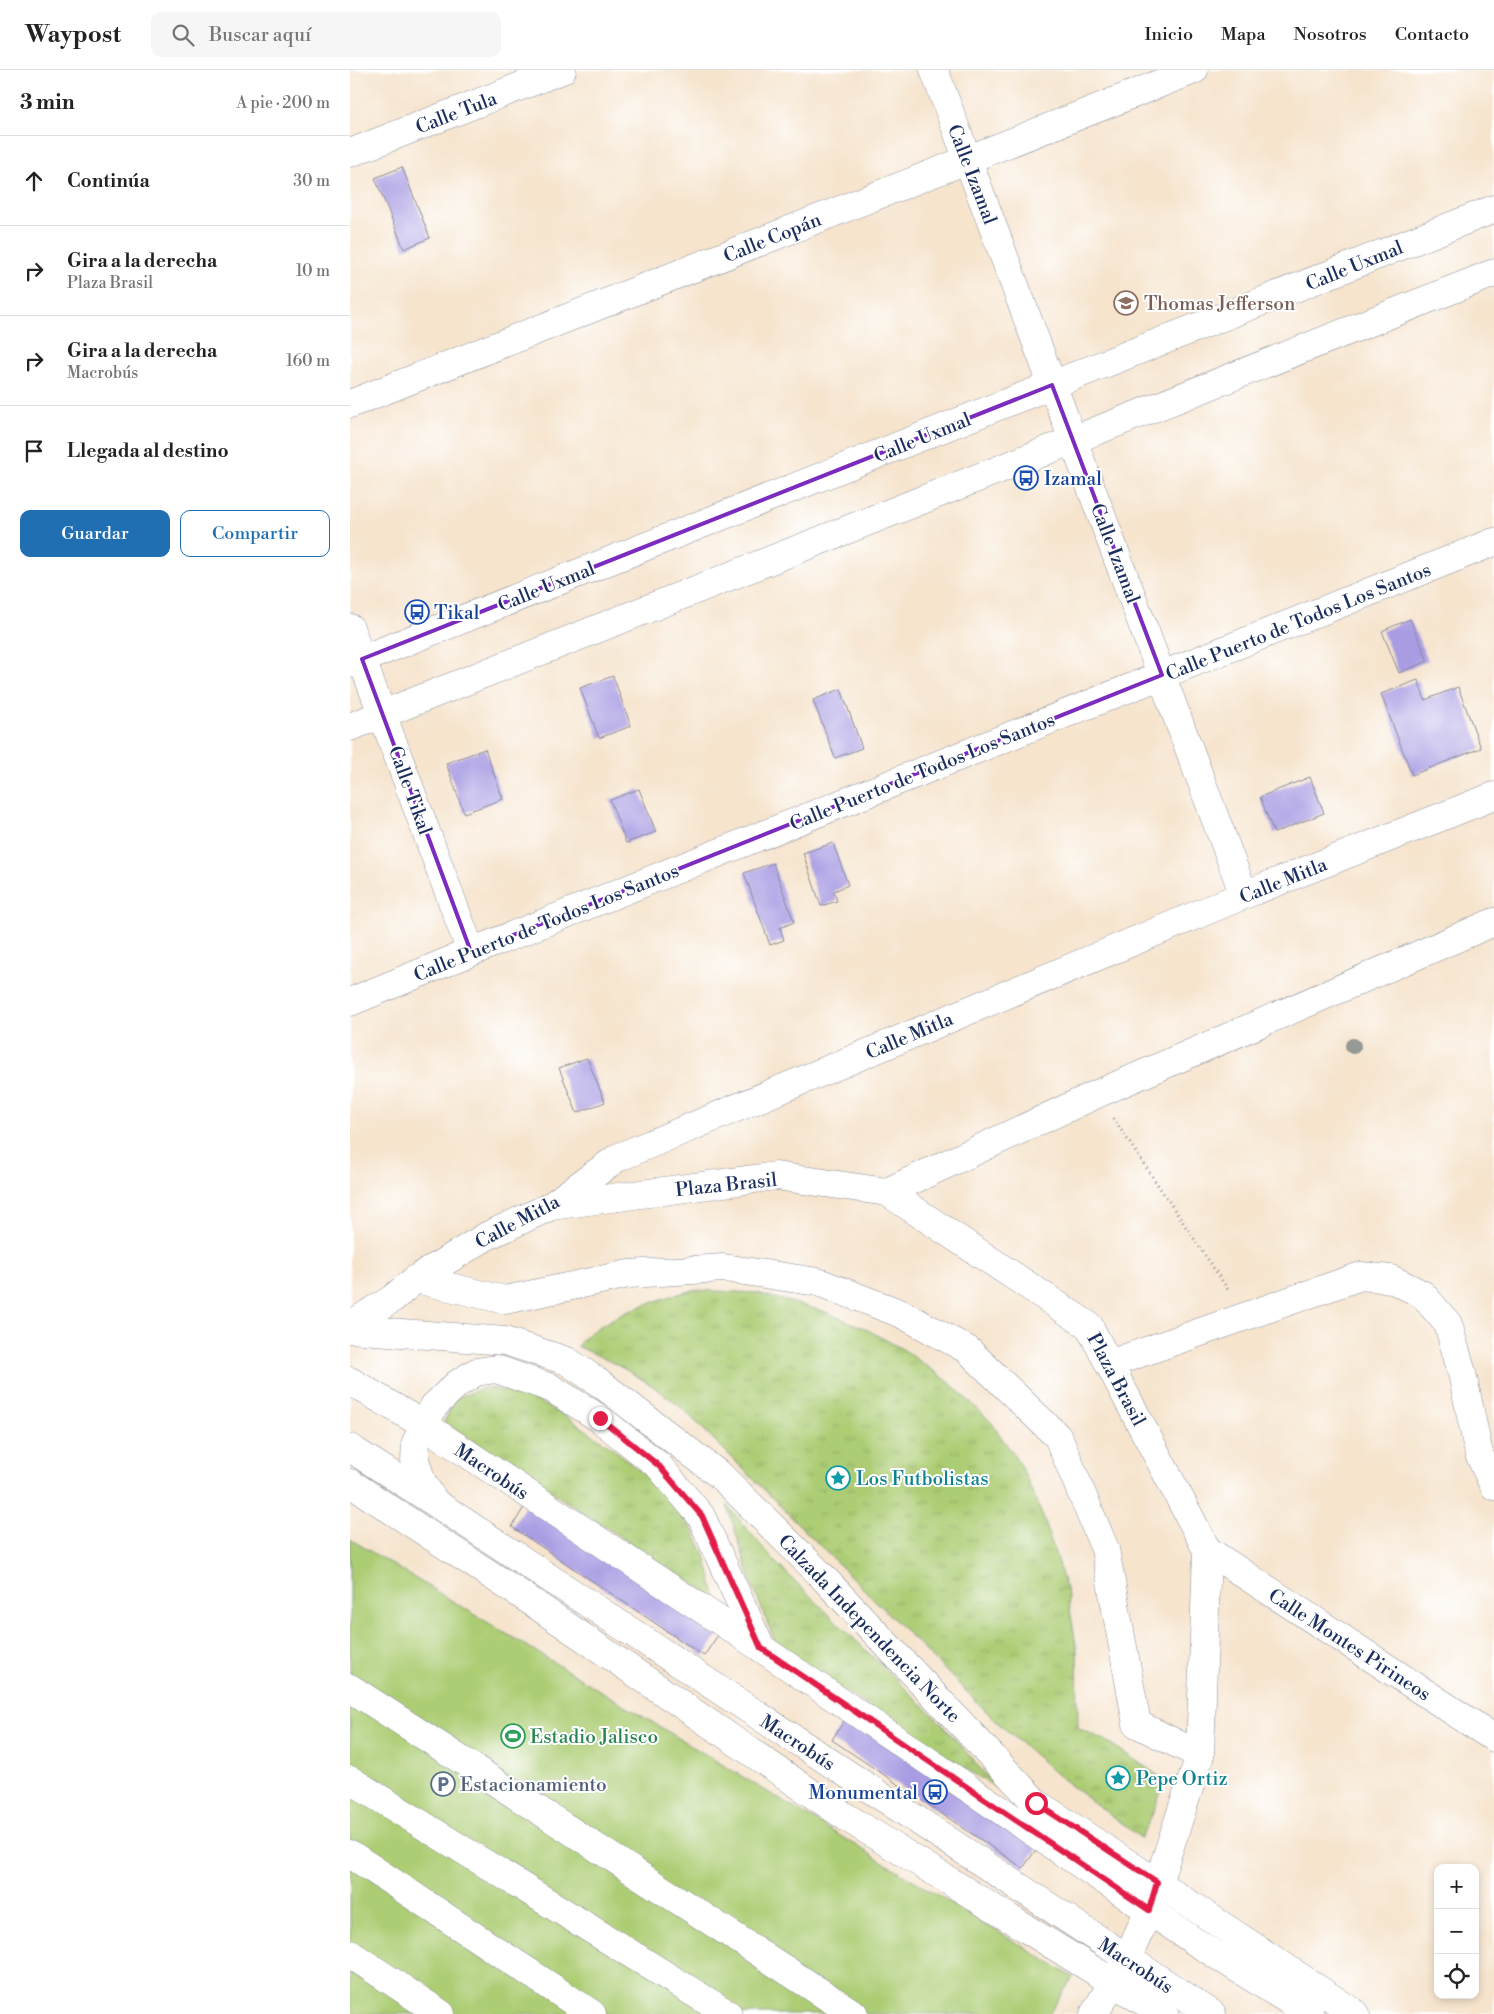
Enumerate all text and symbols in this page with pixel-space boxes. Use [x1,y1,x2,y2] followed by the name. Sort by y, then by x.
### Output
[151,12,501,57] search box
[25,20,121,50] text: Waypost
[169,21,197,49] icon: search
[209,23,311,47] text: Buscar aquí
[1144,23,1193,46] text: Inicio
[1221,23,1266,46] text: Mapa
[1294,23,1367,46] text: Nosotros
[1395,23,1469,46] text: Contacto
[412,86,501,139] street label: Calle Tula
[20,90,75,116] text: 3 min
[236,93,330,113] text: A pie · 200 m
[942,121,1002,228] street label: Calle Izamal
[20,167,48,195] icon: ahead
[67,169,150,193] text: Continúa
[293,171,330,191] text: 30 m
[720,207,825,268] street label: Calle Copán
[1302,235,1407,296] street label: Calle Uxmal
[67,249,217,273] text: Gira a la derecha
[20,257,48,285] icon: right
[296,261,330,281] text: 10 m
[67,273,153,293] text: Plaza Brasil
[1113,290,1139,316] school or university icon: Thomas Jefferson
[1144,292,1295,316] place label: Thomas Jefferson
[67,339,217,363] text: Gira a la derecha
[20,347,48,375] icon: right
[286,351,330,371] text: 160 m
[67,363,138,383] text: Macrobús
[870,407,975,468] street label: Calle Uxmal
[20,437,48,465] icon: arrive
[67,439,229,463] text: Llegada al destino
[1013,465,1039,491] bus stop icon: Izamal
[1044,467,1102,491] place label: Izamal
[1085,500,1145,607] street label: Calle Izamal
[20,510,170,557] button: Guardar
[180,510,330,557] button: Compartir
[494,556,599,617] street label: Calle Uxmal
[1162,558,1435,686] street label: Calle Puerto de Todos Los Santos
[404,599,430,625] bus stop icon: Tikal
[434,601,480,625] place label: Tikal
[786,708,1059,836] street label: Calle Puerto de Todos Los Santos
[383,743,437,838] street label: Calle Tikal
[1236,852,1331,909] street label: Calle Mitla
[410,859,683,987] street label: Calle Puerto de Todos Los Santos
[862,1007,957,1065] street label: Calle Mitla
[674,1168,779,1202] street label: Plaza Brasil
[471,1189,564,1254] street label: Calle Mitla
[1082,1329,1151,1431] street label: Plaza Brasil
[589,1407,612,1430] route end
[450,1438,533,1505] street label: Macrobús
[825,1465,851,1491] place icon: Los Futbolistas
[856,1467,988,1491] place label: Los Futbolistas
[773,1529,966,1728] street label: Calzada Independencia Norte
[1264,1583,1435,1706] street label: Calle Montes Pirineos
[755,1710,839,1776] street label: Macrobús
[500,1723,526,1749] sports icon: Estadio Jalisco
[530,1725,658,1749] place label: Estadio Jalisco
[1105,1765,1131,1791] place icon: Pepe Ortiz
[1136,1767,1228,1791] place label: Pepe Ortiz
[430,1771,456,1797] parking icon: Estacionamiento
[460,1773,607,1797] place label: Estacionamiento
[922,1779,948,1805] bus stop icon: Monumental
[809,1781,918,1805] place label: Monumental
[1025,1792,1048,1815] route start
[1434,1864,1479,1999] map controls
[1434,1864,1479,1909] button: +
[1434,1909,1479,1954] button: −
[1093,1933,1177,1999] street label: Macrobús
[1434,1954,1479,1999] button: locate

